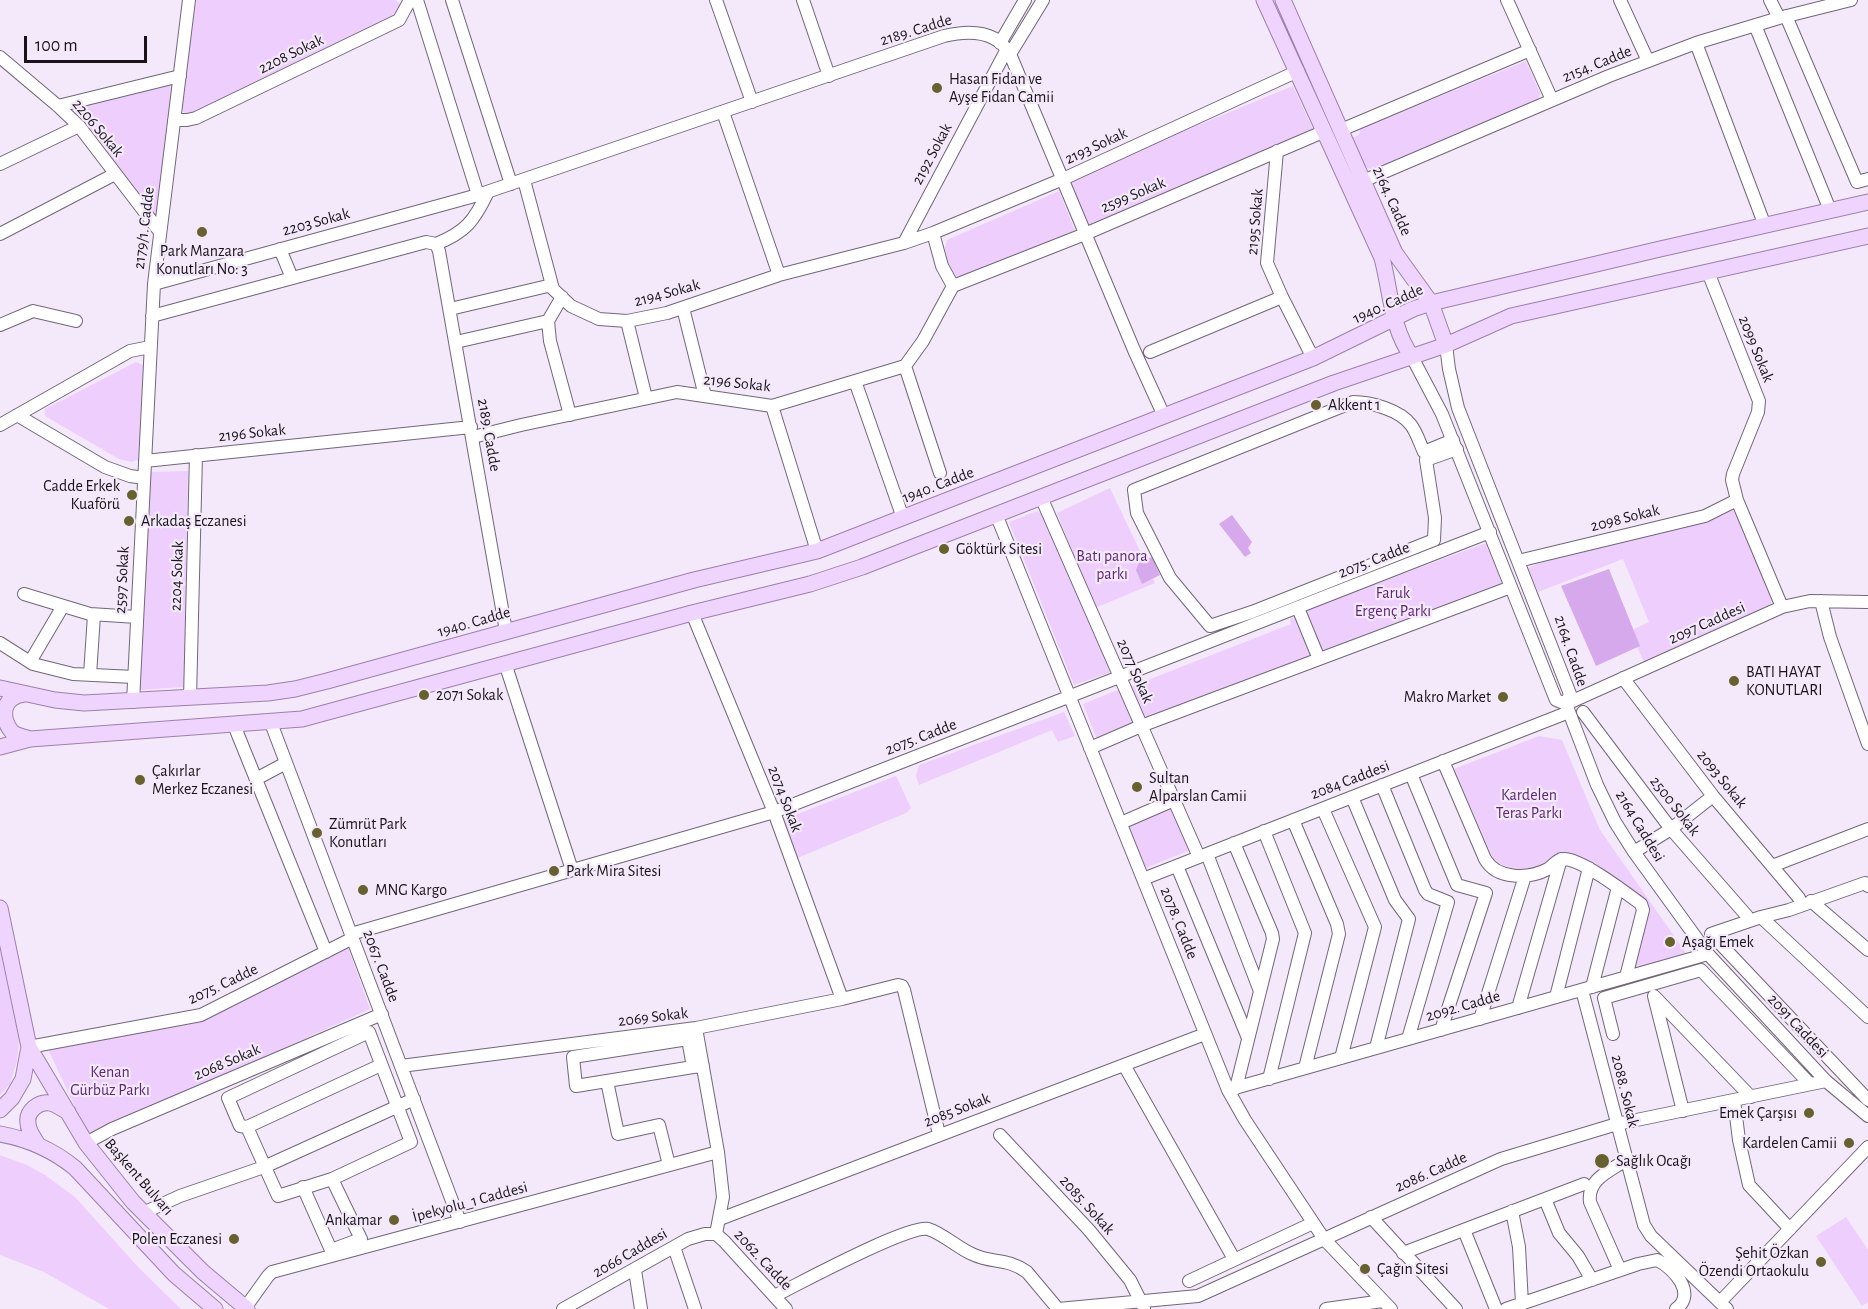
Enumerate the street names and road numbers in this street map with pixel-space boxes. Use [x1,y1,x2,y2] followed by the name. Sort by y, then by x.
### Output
[878,10,954,50] street label: 2189. Cadde
[255,30,327,78] street label: 2208 Sokak
[1560,41,1634,87] street label: 2154. Cadde
[68,95,128,161] street label: 2206 Sokak
[908,120,956,188] street label: 2192 Sokak
[1062,123,1130,169] street label: 2193 Sokak
[1368,163,1416,239] street label: 2164. Cadde
[1098,173,1168,217] street label: 2599 Sokak
[129,186,159,270] street label: 2179/1. Cadde
[1243,188,1267,256] street label: 2195 Sokak
[280,204,352,240] street label: 2203 Sokak
[632,275,702,311] street label: 2194 Sokak
[1350,280,1426,328] street label: 1940. Cadde
[1734,313,1778,385] street label: 2099 Sokak
[703,370,771,396] street label: 2196 Sokak
[473,397,505,473] street label: 2189. Cadde
[218,420,286,446] street label: 2196 Sokak
[899,463,977,507] street label: 1940. Cadde
[1589,500,1661,536] street label: 2098 Sokak
[1336,538,1412,582] street label: 2075. Cadde
[166,541,188,611] street label: 2204 Sokak
[111,546,133,614] street label: 2597 Sokak
[1666,598,1748,648] street label: 2097 Caddesi
[435,602,513,642] street label: 1940. Cadde
[1550,613,1592,689] street label: 2164. Cadde
[1112,636,1158,706] street label: 2077 Sokak
[883,715,959,759] street label: 2075. Cadde
[1693,746,1751,812] street label: 2093 Sokak
[1308,756,1392,804] street label: 2084 Caddesi
[764,763,806,835] street label: 2074 Sokak
[1646,772,1704,840] street label: 2500 Sokak
[1611,787,1669,865] street label: 2164 Caddesi
[1156,884,1202,962] street label: 2078. Cadde
[358,927,404,1005] street label: 2067. Cadde
[185,959,261,1009] street label: 2075. Cadde
[1424,986,1502,1026] street label: 2092. Cadde
[1763,990,1833,1062] street label: 2091 Caddesi
[617,1003,689,1031] street label: 2069 Sokak
[191,1039,263,1085] street label: 2068 Sokak
[1607,1053,1643,1129] street label: 2088. Sokak
[921,1089,993,1131] street label: 2085 Sokak
[100,1135,178,1219] street label: Başkent Bulvarı
[1392,1148,1470,1196] street label: 2086. Cadde
[1055,1171,1119,1239] street label: 2085. Sokak
[410,1177,530,1227] street label: İpekyolu_1 Caddesi
[589,1224,671,1282] street label: 2066 Caddesi
[730,1225,796,1295] street label: 2062. Cadde

